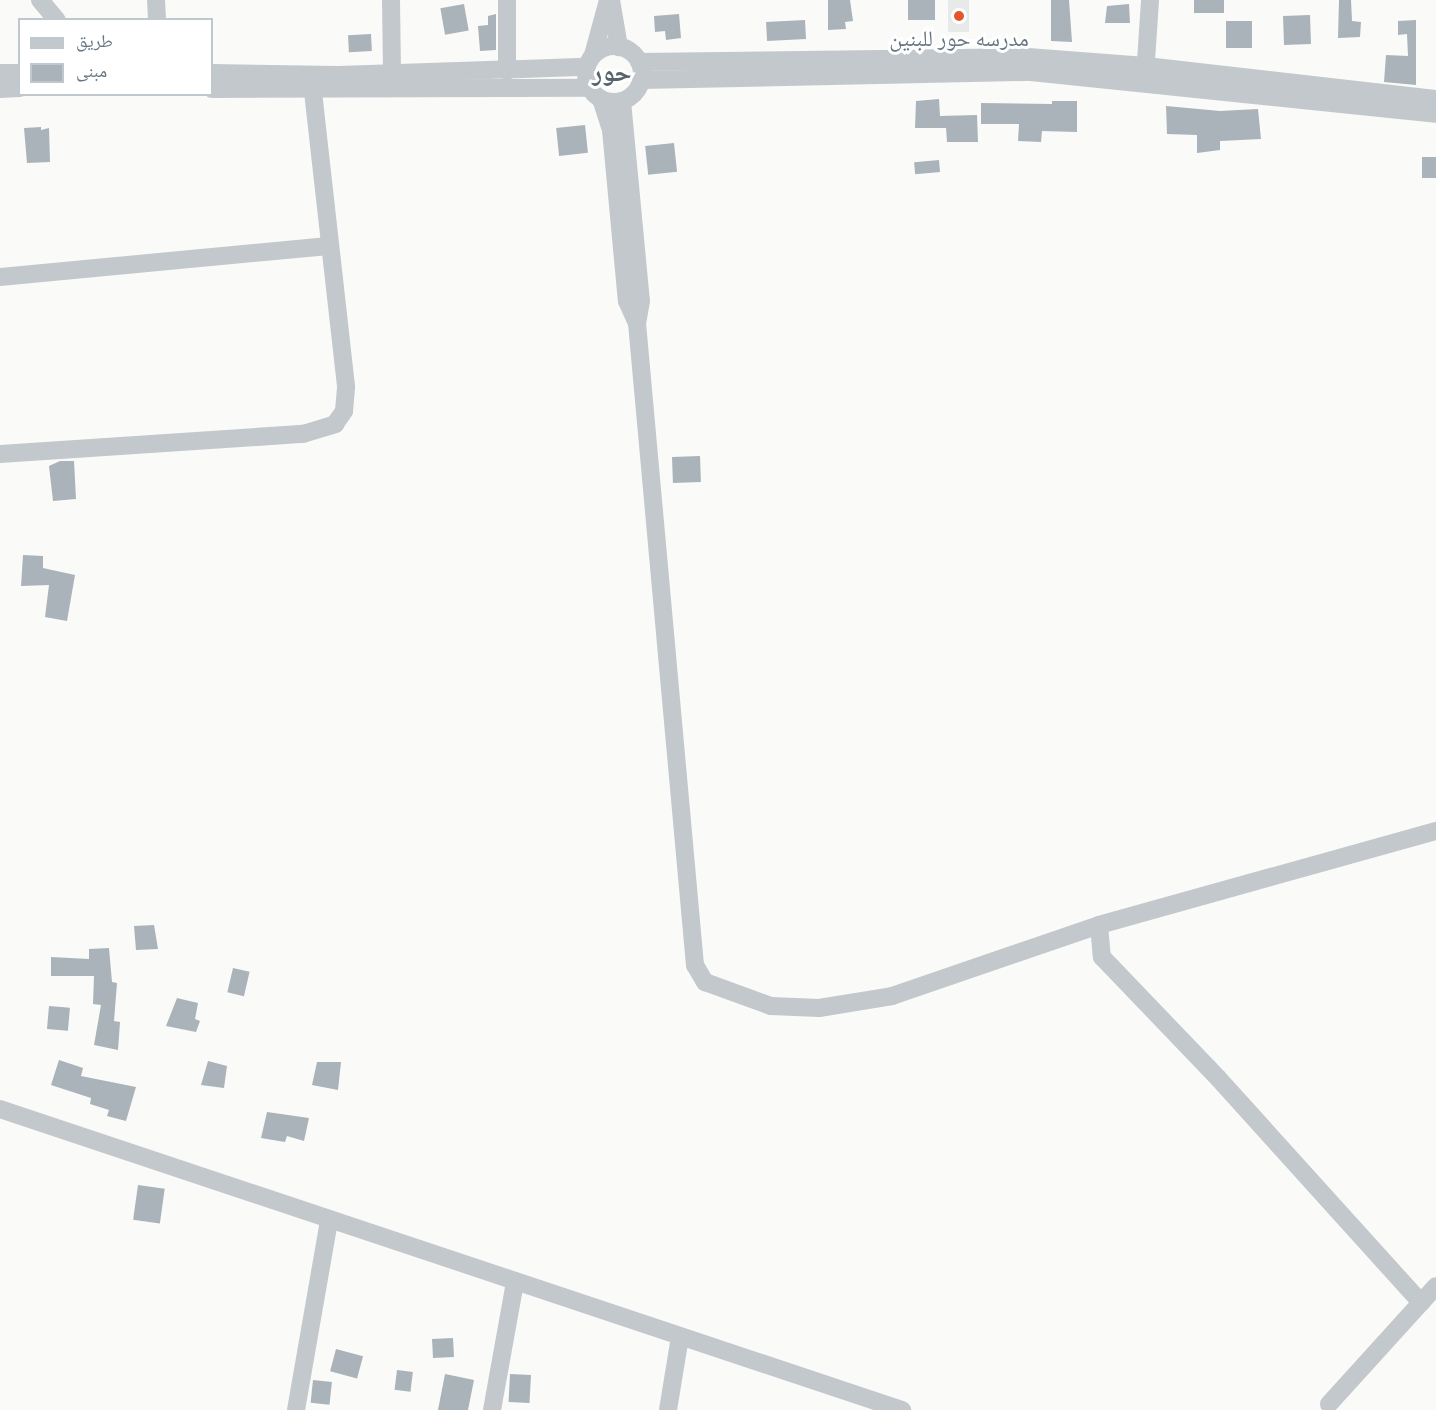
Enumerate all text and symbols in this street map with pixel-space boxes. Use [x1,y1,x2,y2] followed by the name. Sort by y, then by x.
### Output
[952,9,966,23] marker: مدرسه حور للبنين
[18,18,213,96] legend
[889,26,1029,52] place label: مدرسه حور للبنين
[76,30,113,52] text: طريق
[592,57,632,89] district label: حور
[76,60,107,82] text: مبنى

